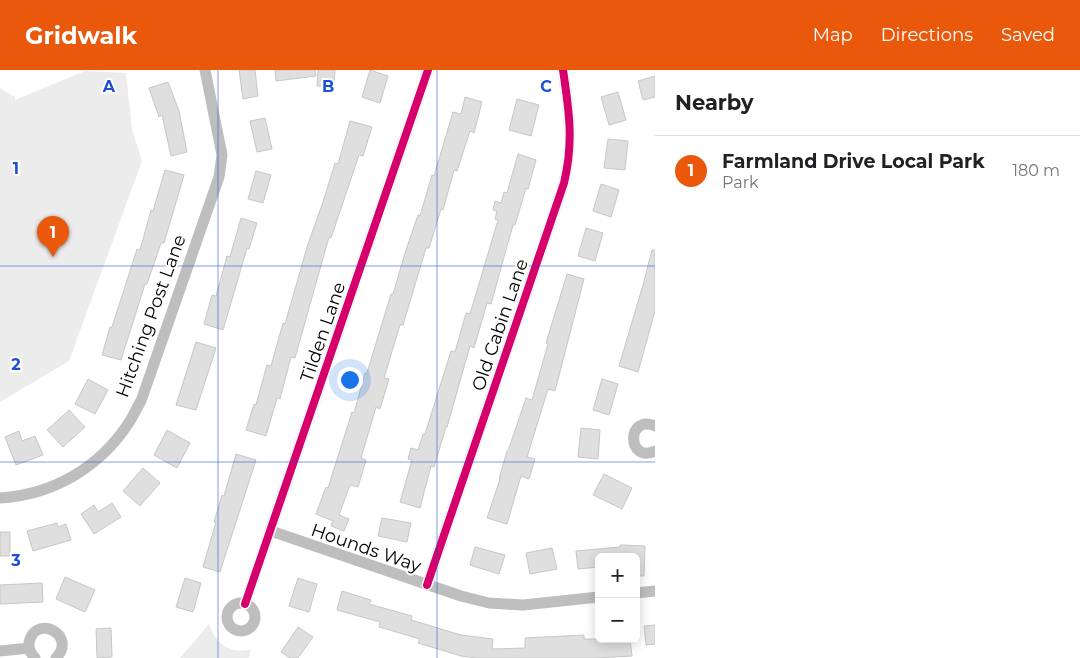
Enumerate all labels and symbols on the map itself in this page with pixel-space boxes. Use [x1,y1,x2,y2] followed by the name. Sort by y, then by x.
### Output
[102,77,116,96] text: A
[322,77,334,96] text: B
[540,77,552,96] text: C
[13,159,19,178] text: 1
[37,216,69,257] pin: 1
[111,232,191,400] street label: Hitching Post Lane
[467,256,533,394] street label: Old Cabin Lane
[296,279,350,385] street label: Tilden Lane
[11,355,21,374] text: 2
[337,367,363,393] your location
[308,519,424,577] street label: Hounds Way
[10,551,21,570] text: 3

